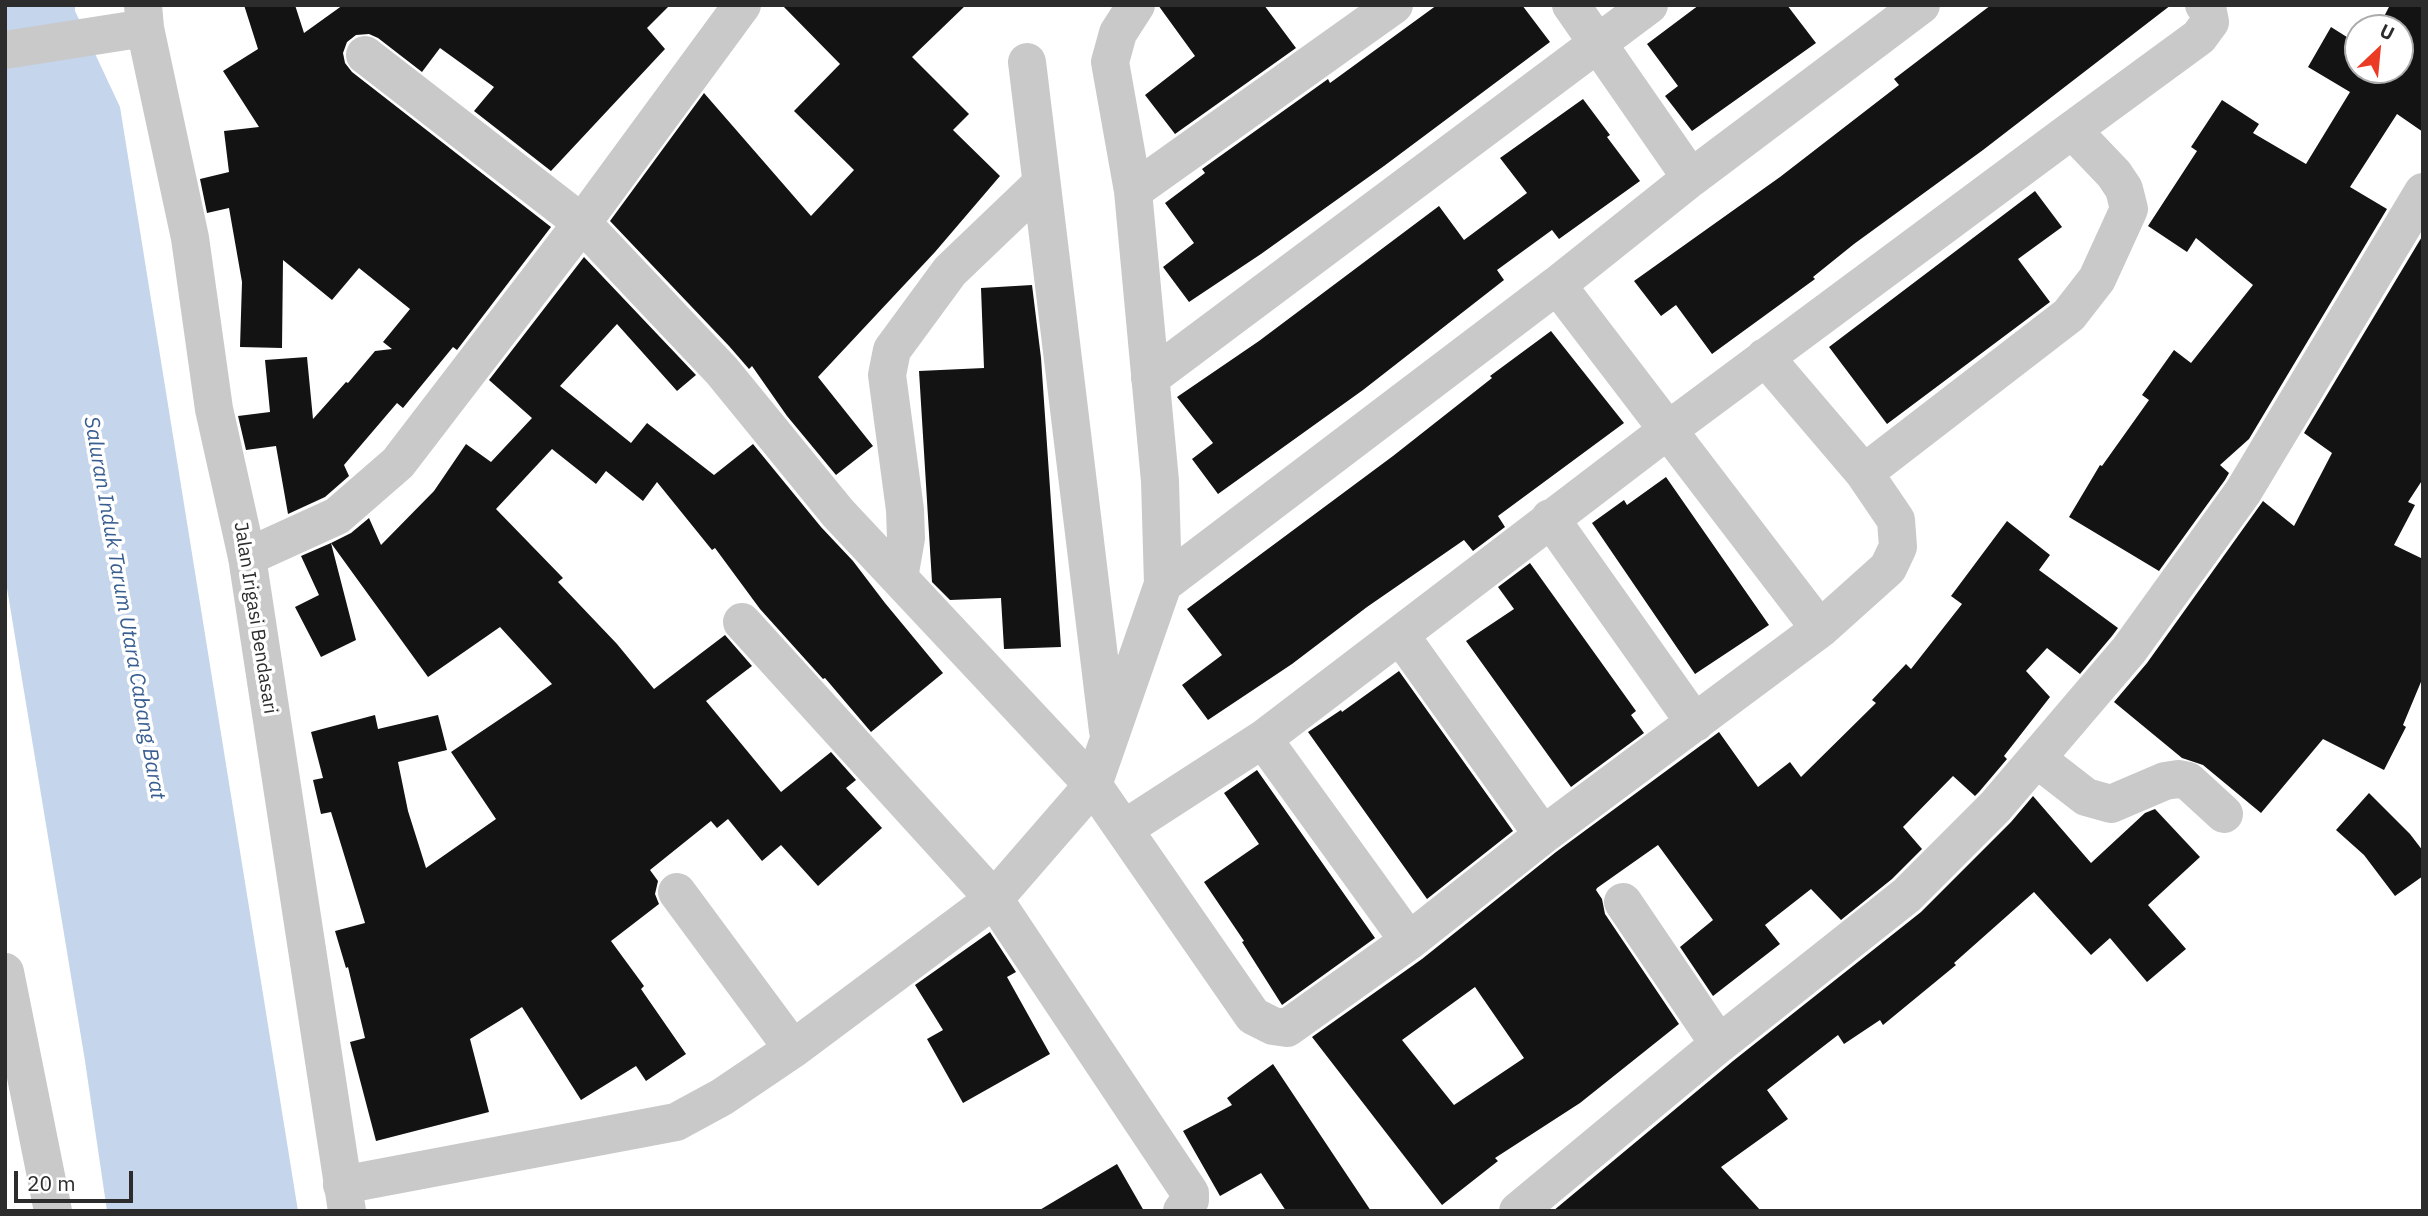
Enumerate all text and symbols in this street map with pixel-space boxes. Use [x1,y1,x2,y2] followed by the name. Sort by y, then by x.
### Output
[2344,14,2414,84] north arrow
[2376,18,2399,46] text: U
[78,415,170,801] water label: Saluran Induk Tarum Utara Cabang Barat
[229,520,281,716] street label: Jalan Irigasi Bendasari
[18,1156,136,1200] scale bar
[27,1169,76,1197] text: 20 m

